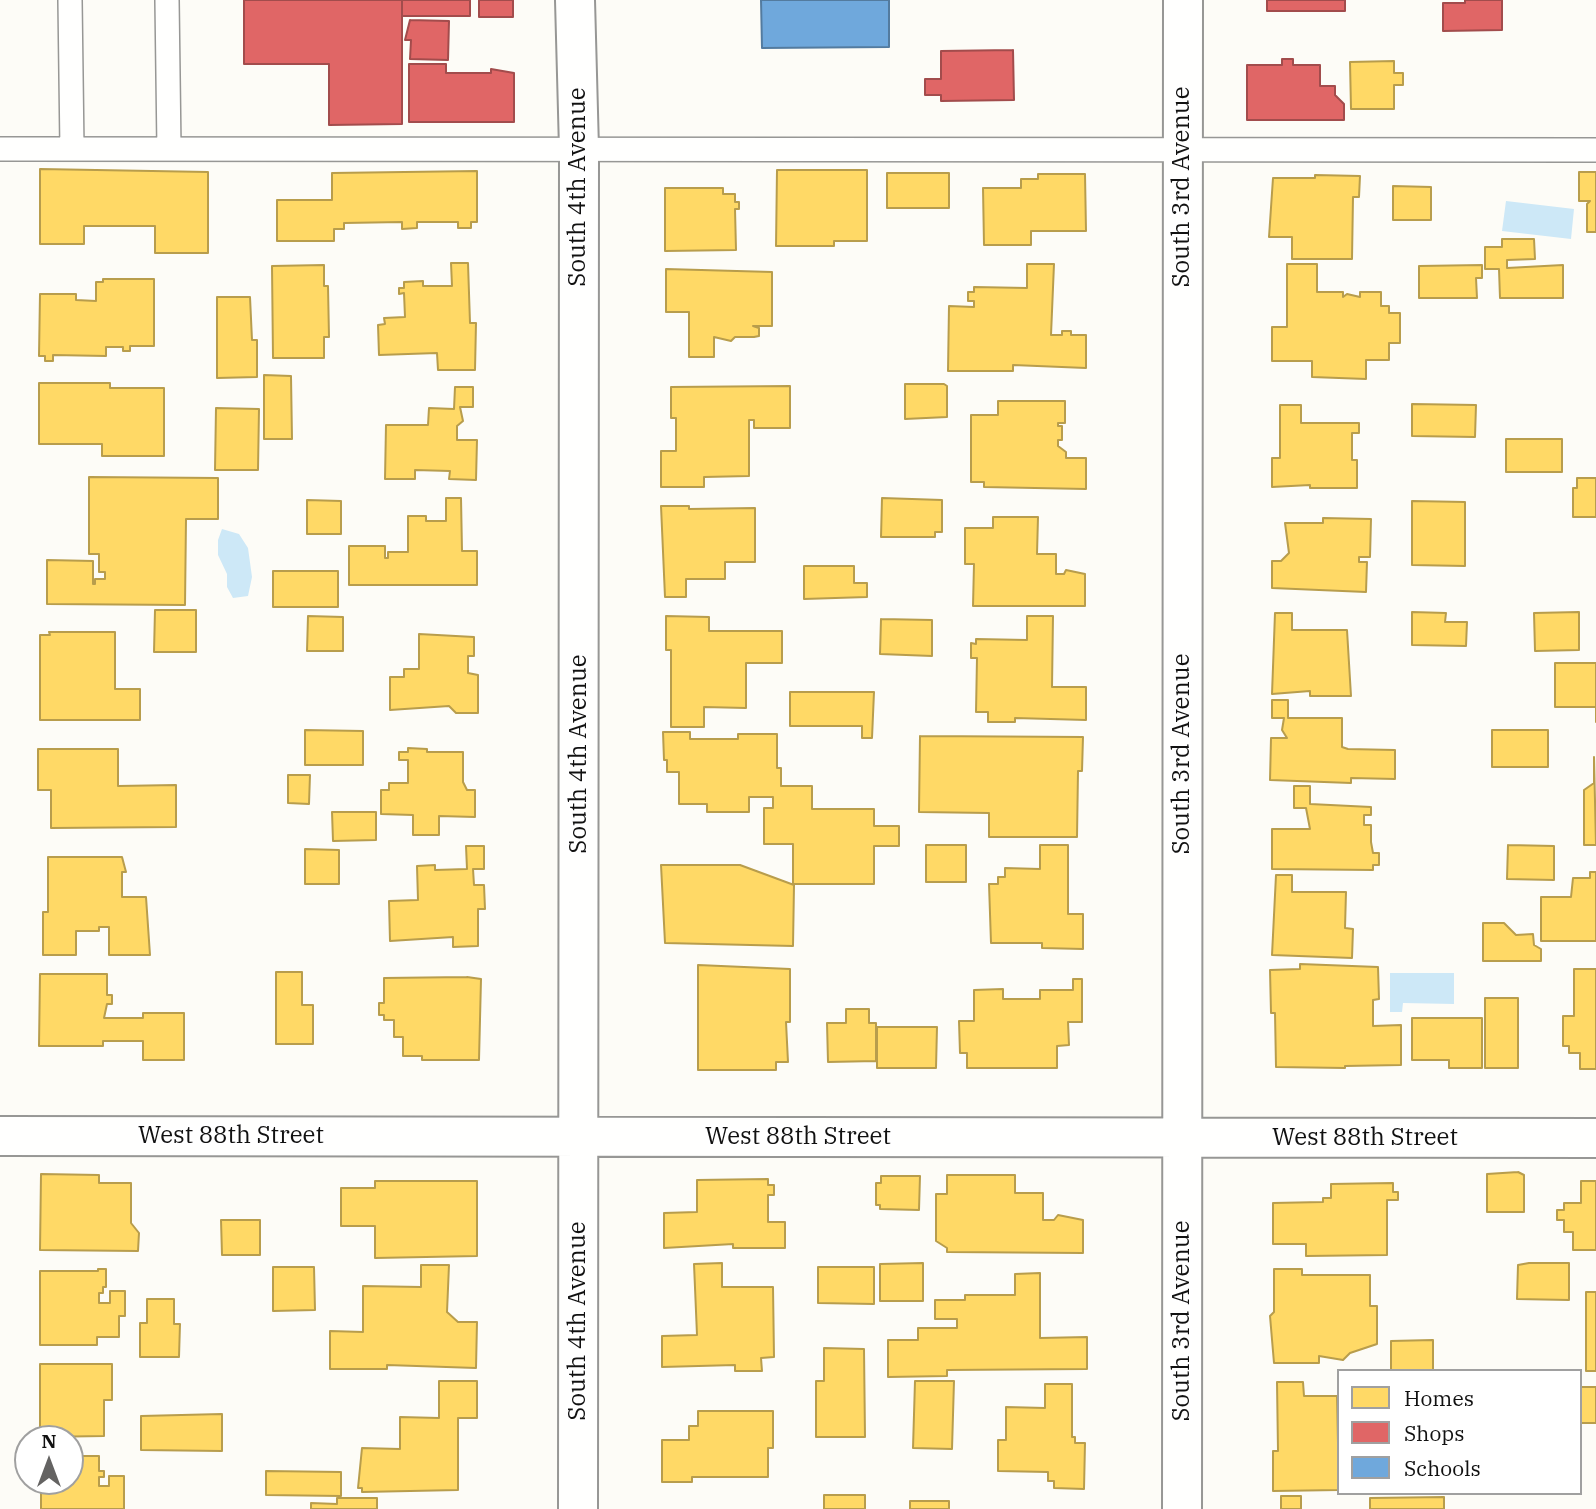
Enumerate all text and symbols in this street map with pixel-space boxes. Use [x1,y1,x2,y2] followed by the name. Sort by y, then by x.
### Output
[1168,86,1196,288] street label: South 3rd Avenue
[564,87,592,287] street label: South 4th Avenue
[1168,653,1196,855] street label: South 3rd Avenue
[565,654,593,854] street label: South 4th Avenue
[138,1122,324,1150] street label: West 88th Street
[705,1123,891,1151] street label: West 88th Street
[1272,1124,1458,1152] street label: West 88th Street
[1168,1220,1196,1422] street label: South 3rd Avenue
[564,1221,592,1421] street label: South 4th Avenue
[1337,1369,1582,1495] legend
[1404,1384,1474,1412] text: Homes
[1404,1419,1464,1447] text: Shops
[14,1425,84,1495] north arrow
[41,1429,57,1453] text: N
[1404,1454,1481,1482] text: Schools

